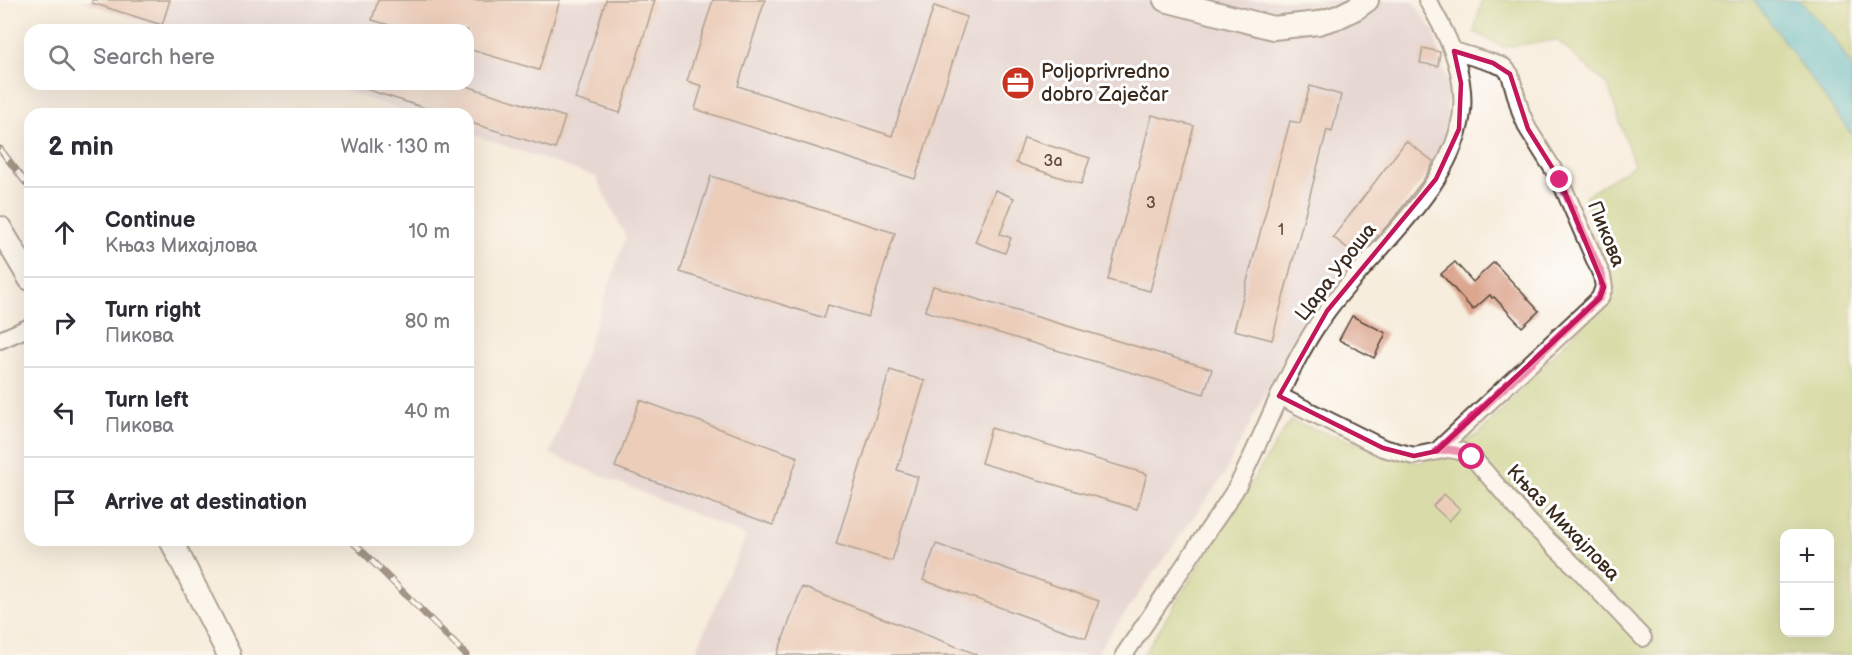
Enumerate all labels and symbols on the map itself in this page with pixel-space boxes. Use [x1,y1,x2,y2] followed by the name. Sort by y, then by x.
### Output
[1041,60,1170,107] place label: Poljoprivredno dobro Zaječar
[1000,65,1036,101] office icon: Poljoprivredno dobro Zaječar
[1044,152,1062,171] house number: 3a
[1546,166,1572,192] route end
[1146,194,1156,213] house number: 3
[1582,197,1630,271] street label: Пикова
[1290,218,1382,326] street label: Цара Уроша
[1278,221,1284,240] house number: 1
[1458,443,1484,469] route start
[1501,460,1625,586] street label: Књаз Михајлова

